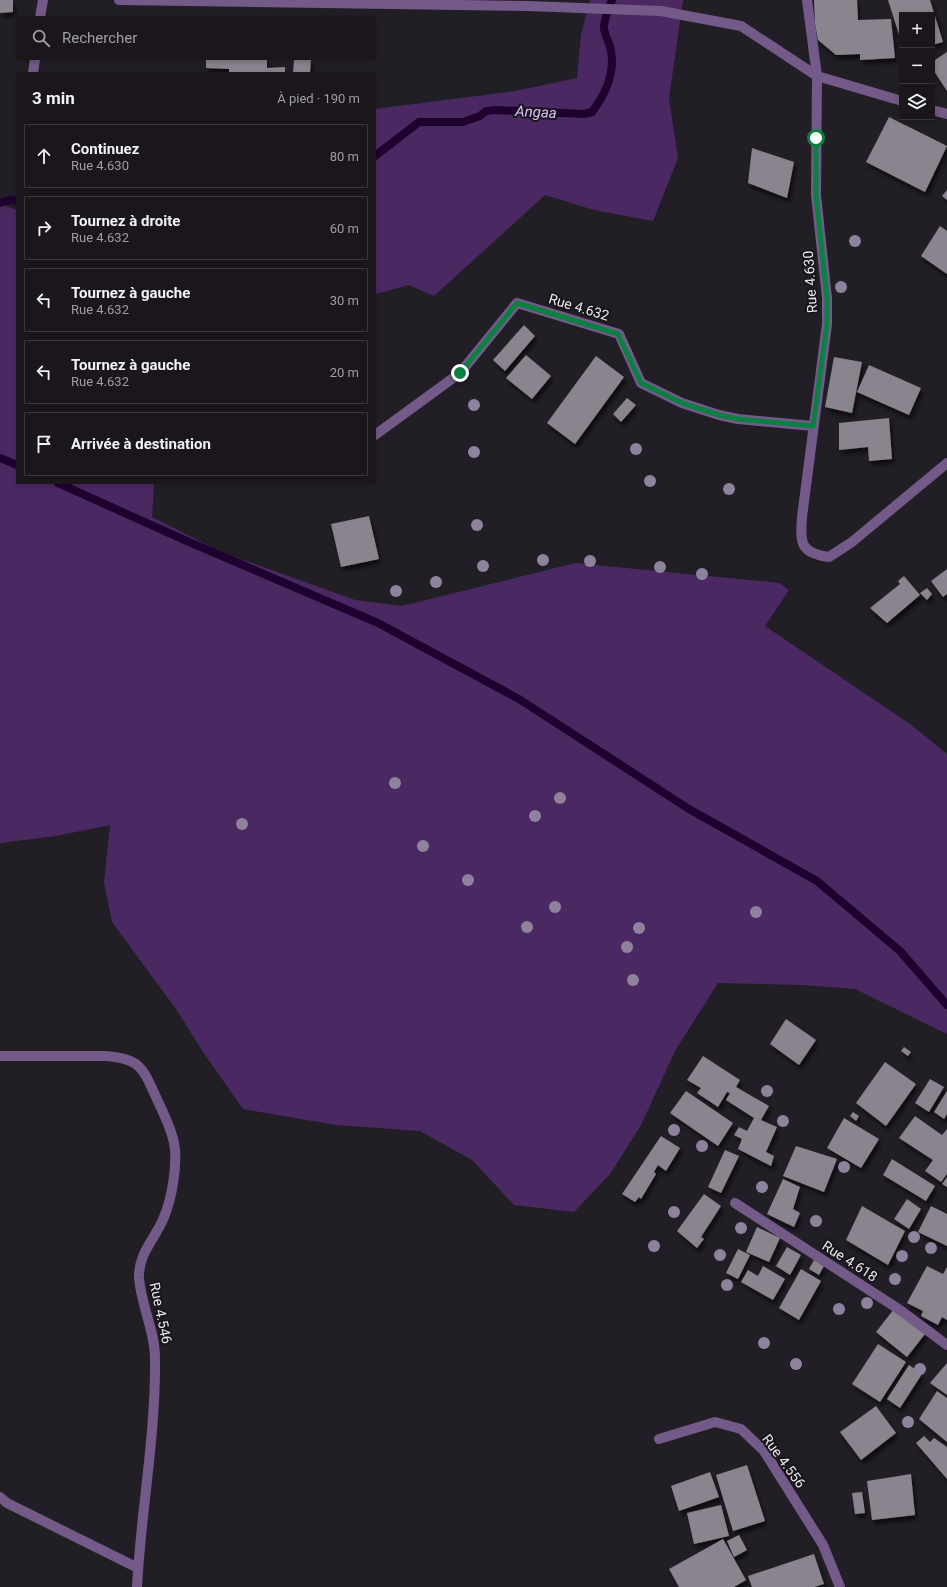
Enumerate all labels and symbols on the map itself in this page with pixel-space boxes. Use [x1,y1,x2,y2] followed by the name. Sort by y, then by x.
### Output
[514,102,557,122] water label: Angaa
[807,129,825,147] route start
[800,250,820,314] street label: Rue 4.630
[547,290,611,324] street label: Rue 4.632
[451,364,469,382] route end
[819,1237,881,1285] street label: Rue 4.618
[147,1281,175,1345] street label: Rue 4.546
[759,1431,809,1491] street label: Rue 4.556

